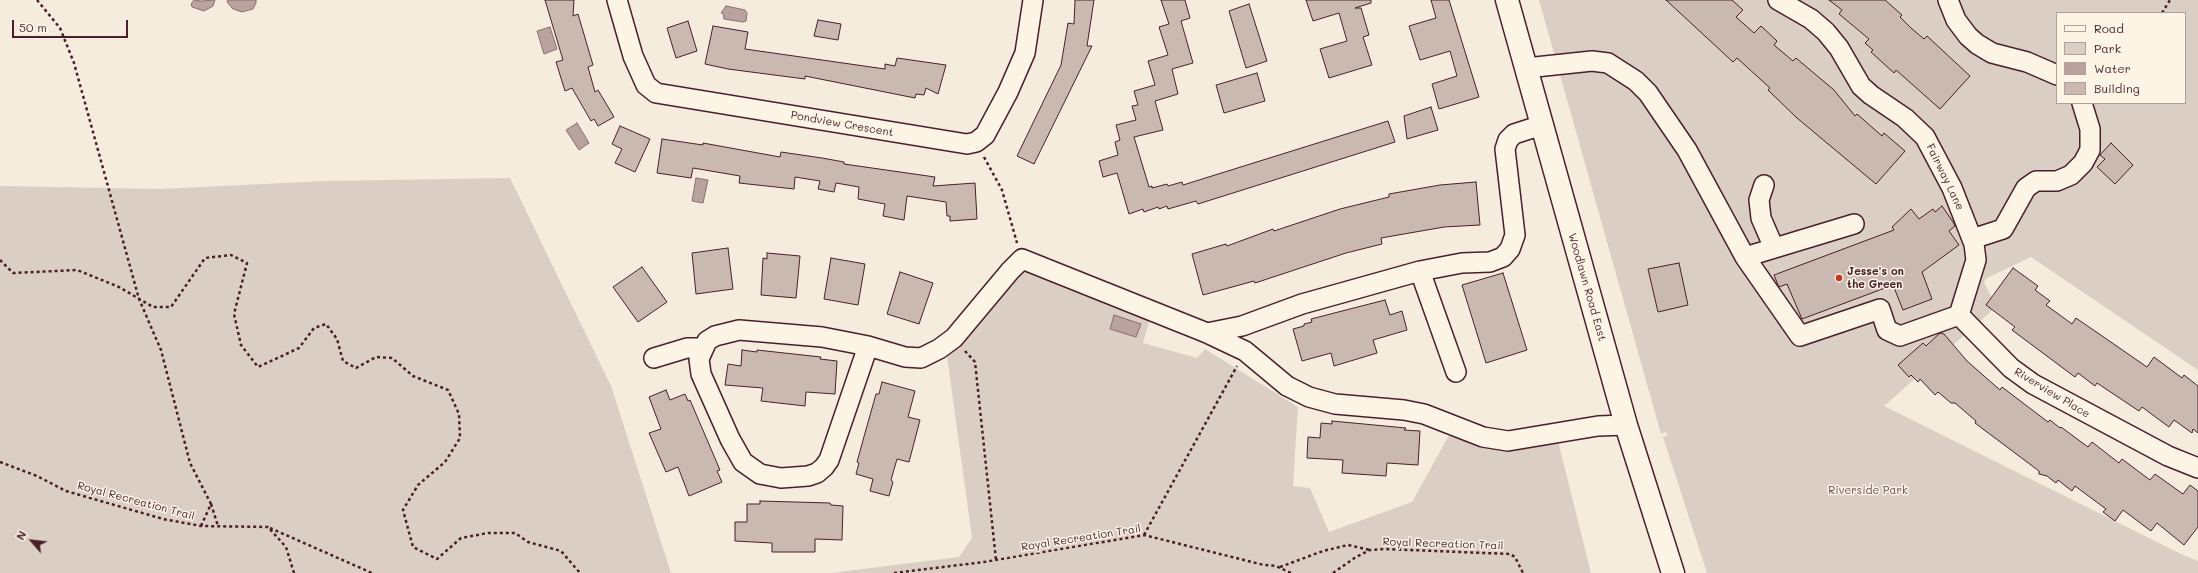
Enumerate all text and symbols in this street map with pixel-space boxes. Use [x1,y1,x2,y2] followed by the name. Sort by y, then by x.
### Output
[14,12,130,38] scale bar
[2056,12,2186,104] legend
[19,19,47,35] text: 50 m
[2094,20,2124,36] text: Road
[2094,40,2121,56] text: Park
[2094,60,2131,76] text: Water
[2094,80,2140,96] text: Building
[790,108,894,140] street label: Pondview Crescent
[1923,142,1967,212] street label: Fairway Lane
[1565,231,1609,343] street label: Woodlawn Road East
[1847,265,1904,291] place label: Jesse's on the Green
[1834,273,1844,283] marker: Jesse's on the Green
[2012,365,2092,421] street label: Riverview Place
[76,479,196,523] street label: Royal Recreation Trail
[1828,484,1908,498] park label: Riverside Park
[12,521,52,561] north arrow
[1020,522,1142,554] street label: Royal Recreation Trail
[12,528,30,542] text: N
[1382,535,1504,553] street label: Royal Recreation Trail

